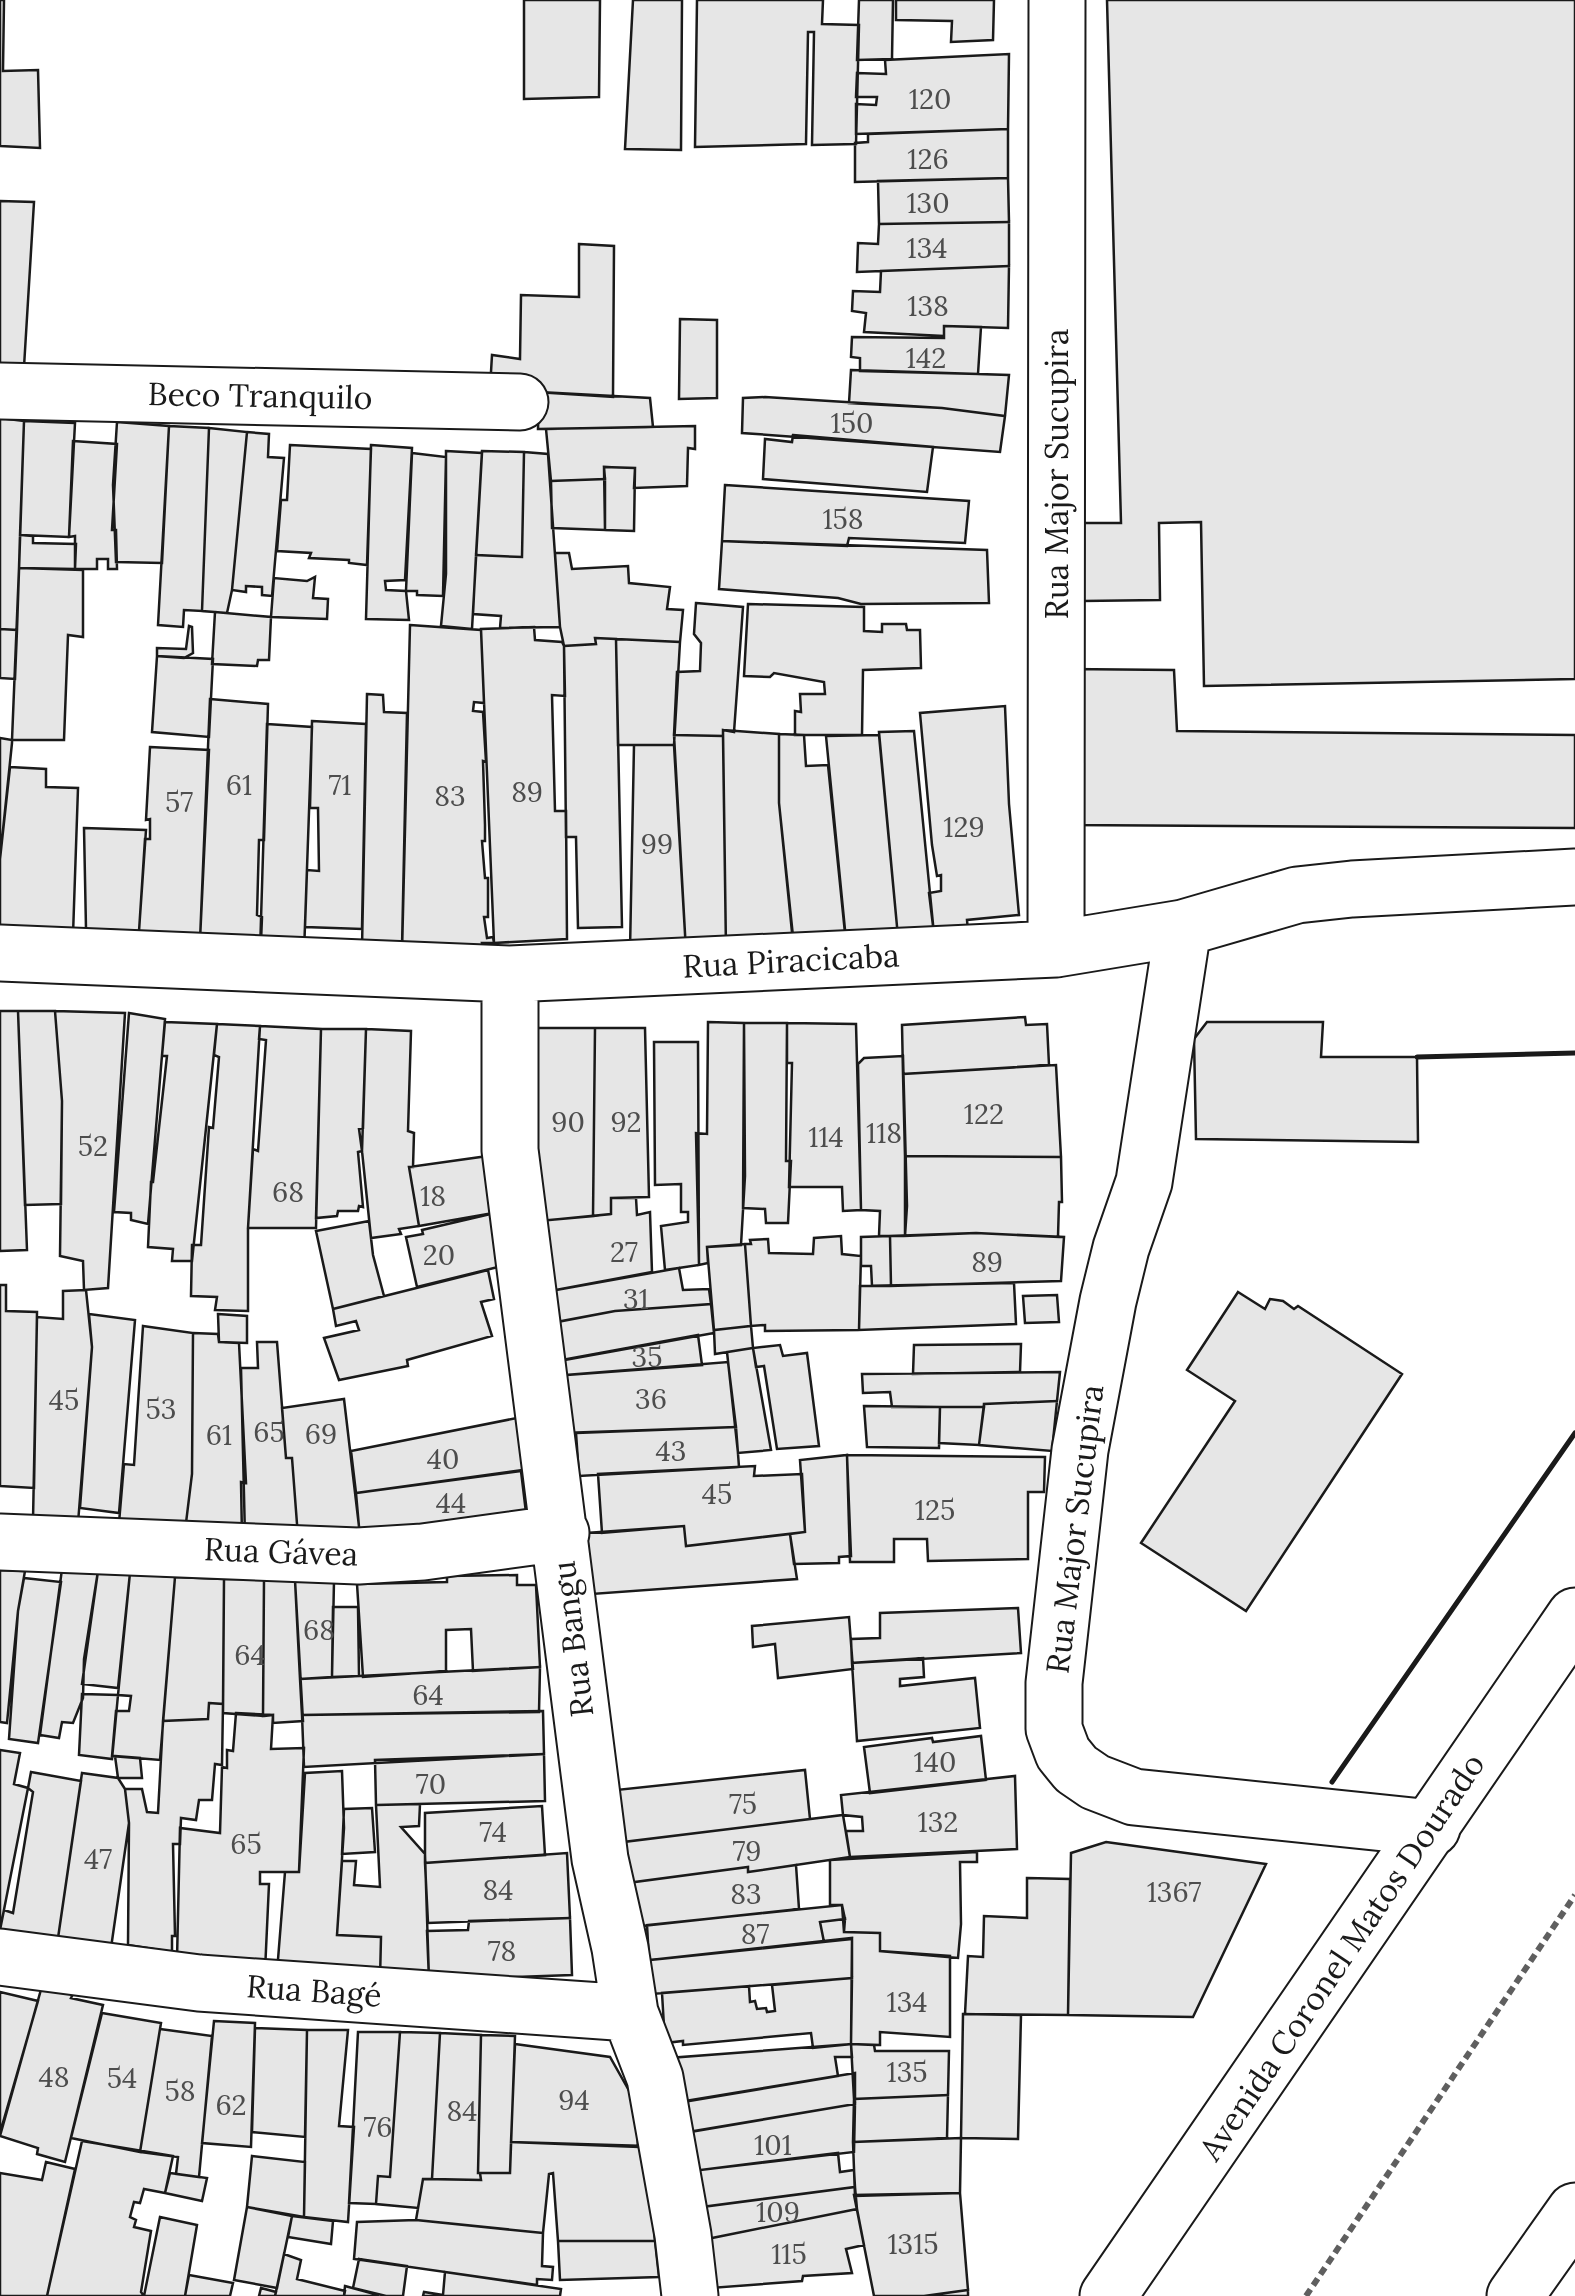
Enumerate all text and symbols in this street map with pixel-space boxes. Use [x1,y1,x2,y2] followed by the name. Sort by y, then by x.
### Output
[909,81,951,117] house number: 120
[907,141,949,177] house number: 126
[906,185,950,221] house number: 130
[907,230,947,266] house number: 134
[907,288,949,324] house number: 138
[1036,329,1077,619] street label: Rua Major Sucupira
[906,340,946,376] house number: 142
[147,373,373,418] street label: Beco Tranquilo
[831,405,873,441] house number: 150
[822,501,864,537] house number: 158
[226,767,252,803] house number: 61
[328,767,352,803] house number: 71
[511,774,543,810] house number: 89
[434,778,466,814] house number: 83
[165,784,193,820] house number: 57
[943,809,985,845] house number: 129
[641,826,673,862] house number: 99
[681,934,901,987] street label: Rua Piracicaba
[964,1096,1004,1132] house number: 122
[551,1104,585,1140] house number: 90
[610,1104,642,1140] house number: 92
[866,1115,902,1151] house number: 118
[808,1119,844,1155] house number: 114
[78,1128,108,1164] house number: 52
[272,1174,304,1210] house number: 68
[420,1178,446,1214] house number: 18
[610,1234,638,1270] house number: 27
[423,1237,455,1273] house number: 20
[971,1244,1003,1280] house number: 89
[623,1281,649,1317] house number: 31
[632,1339,662,1375] house number: 35
[635,1381,667,1417] house number: 36
[49,1382,79,1418] house number: 45
[1036,1382,1113,1676] street label: Rua Major Sucupira
[146,1391,176,1427] house number: 53
[253,1414,285,1450] house number: 65
[305,1416,337,1452] house number: 69
[206,1417,232,1453] house number: 61
[656,1433,686,1469] house number: 43
[427,1441,459,1477] house number: 40
[702,1476,732,1512] house number: 45
[436,1485,466,1521] house number: 44
[915,1492,955,1528] house number: 125
[203,1528,359,1575] street label: Rua Gávea
[543,1559,602,1719] street label: Rua Bangu
[303,1612,335,1648] house number: 68
[234,1637,266,1673] house number: 64
[412,1677,444,1713] house number: 64
[914,1744,956,1780] house number: 140
[1189,1745,1493,2169] street label: Avenida Coronel Matos Dourado
[416,1766,446,1802] house number: 70
[729,1786,757,1822] house number: 75
[918,1804,958,1840] house number: 132
[479,1814,507,1850] house number: 74
[230,1826,262,1862] house number: 65
[732,1833,762,1869] house number: 79
[84,1841,112,1877] house number: 47
[483,1872,513,1908] house number: 84
[1147,1874,1201,1910] house number: 1367
[730,1876,762,1912] house number: 83
[741,1916,769,1952] house number: 87
[488,1933,516,1969] house number: 78
[245,1965,383,2016] street label: Rua Bagé
[887,1984,927,2020] house number: 134
[886,2054,928,2090] house number: 135
[39,2059,69,2095] house number: 48
[107,2060,137,2096] house number: 54
[165,2073,196,2109] house number: 58
[558,2082,590,2118] house number: 94
[215,2087,247,2123] house number: 62
[447,2093,477,2129] house number: 84
[363,2109,393,2145] house number: 76
[754,2127,792,2163] house number: 101
[756,2194,800,2230] house number: 109
[887,2226,939,2262] house number: 1315
[771,2236,807,2272] house number: 115

